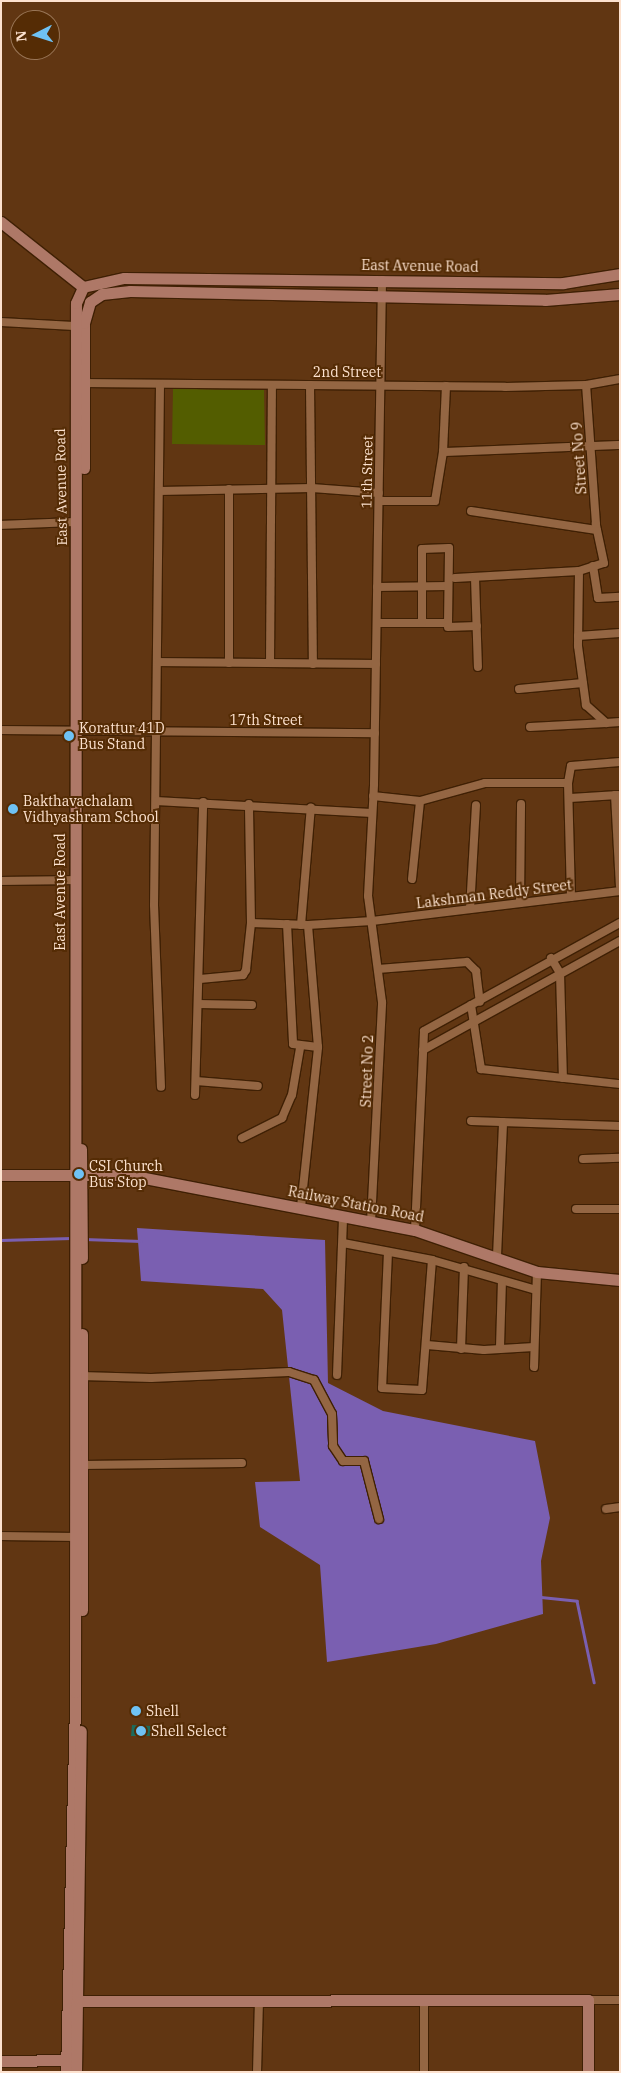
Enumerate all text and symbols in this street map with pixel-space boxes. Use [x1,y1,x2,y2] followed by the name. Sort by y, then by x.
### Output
[10,10,60,60] north arrow
[12,30,31,43] text: N
[361,257,479,275] street label: East Avenue Road
[313,364,381,380] street label: 2nd Street
[568,421,590,495] street label: Street No 9
[52,428,70,546] street label: East Avenue Road
[358,435,376,509] street label: 11th Street
[229,712,303,728] street label: 17th Street
[79,720,165,752] place label: Korattur 41D Bus Stand
[63,730,75,742] marker: Korattur 41D Bus Stand
[23,793,159,826] place label: Bakthavachalam Vidhyashram School
[7,803,19,815] marker: Bakthavachalam Vidhyashram School
[52,833,68,951] street label: East Avenue Road
[415,876,573,912] street label: Lakshman Reddy Street
[357,1034,377,1108] street label: Street No 2
[89,1158,163,1190] place label: CSI Church Bus Stop
[73,1168,85,1180] marker: CSI Church Bus Stop
[287,1183,425,1225] street label: Railway Station Road
[146,1703,179,1719] place label: Shell
[130,1705,142,1717] marker: Shell
[151,1723,227,1739] place label: Shell Select
[135,1725,147,1737] marker: Shell Select

